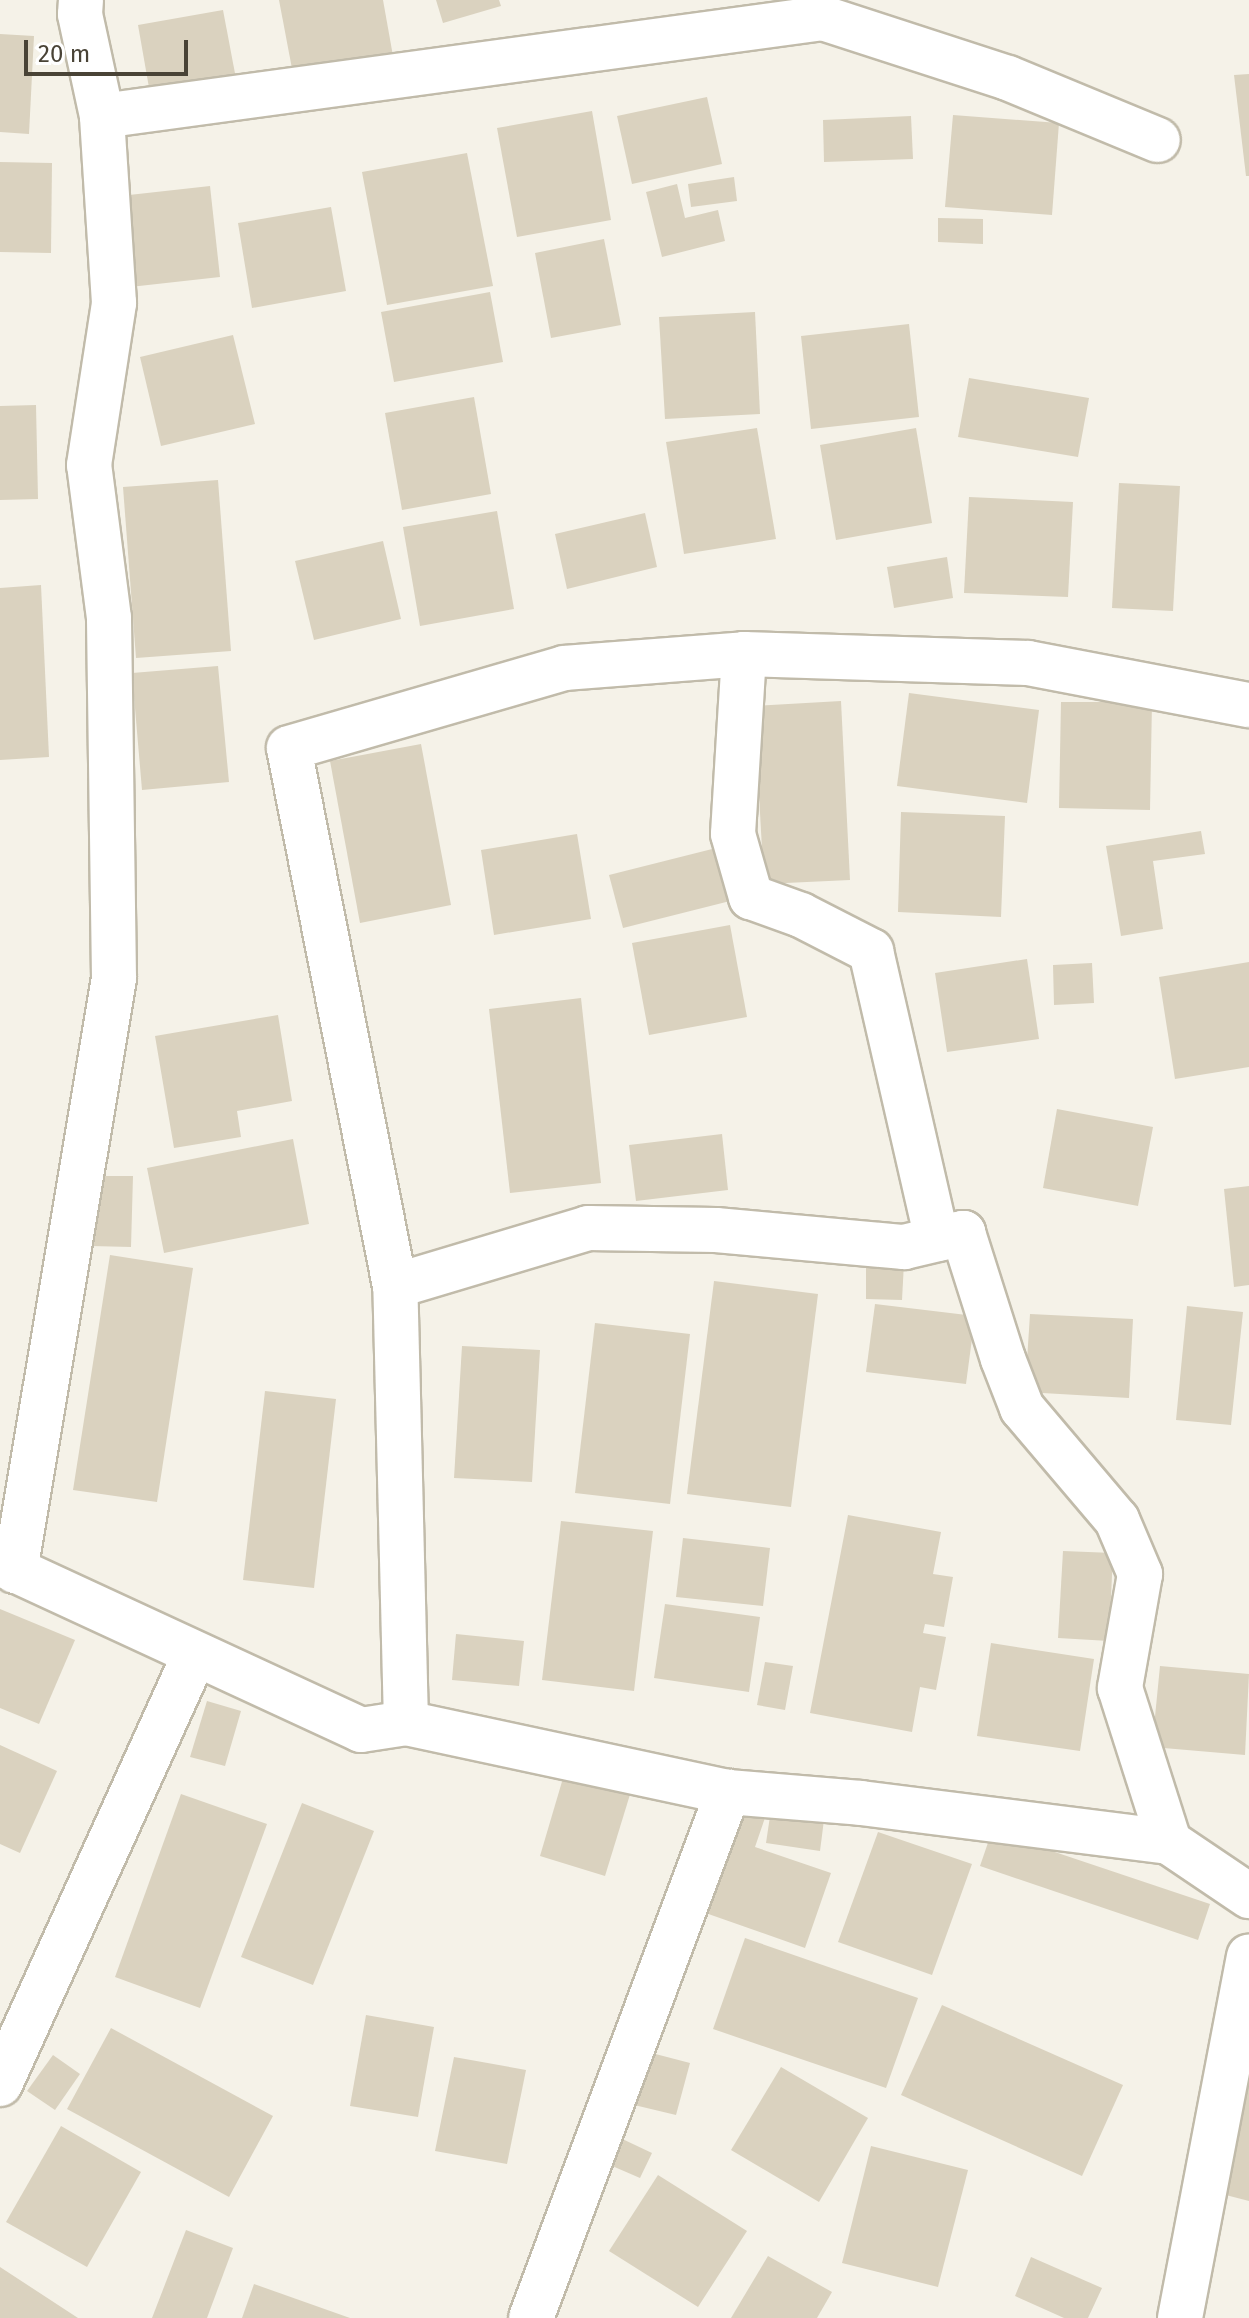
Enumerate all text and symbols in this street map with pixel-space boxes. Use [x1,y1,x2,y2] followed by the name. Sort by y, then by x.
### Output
[28,24,192,74] scale bar
[38,40,90,68] text: 20 m

